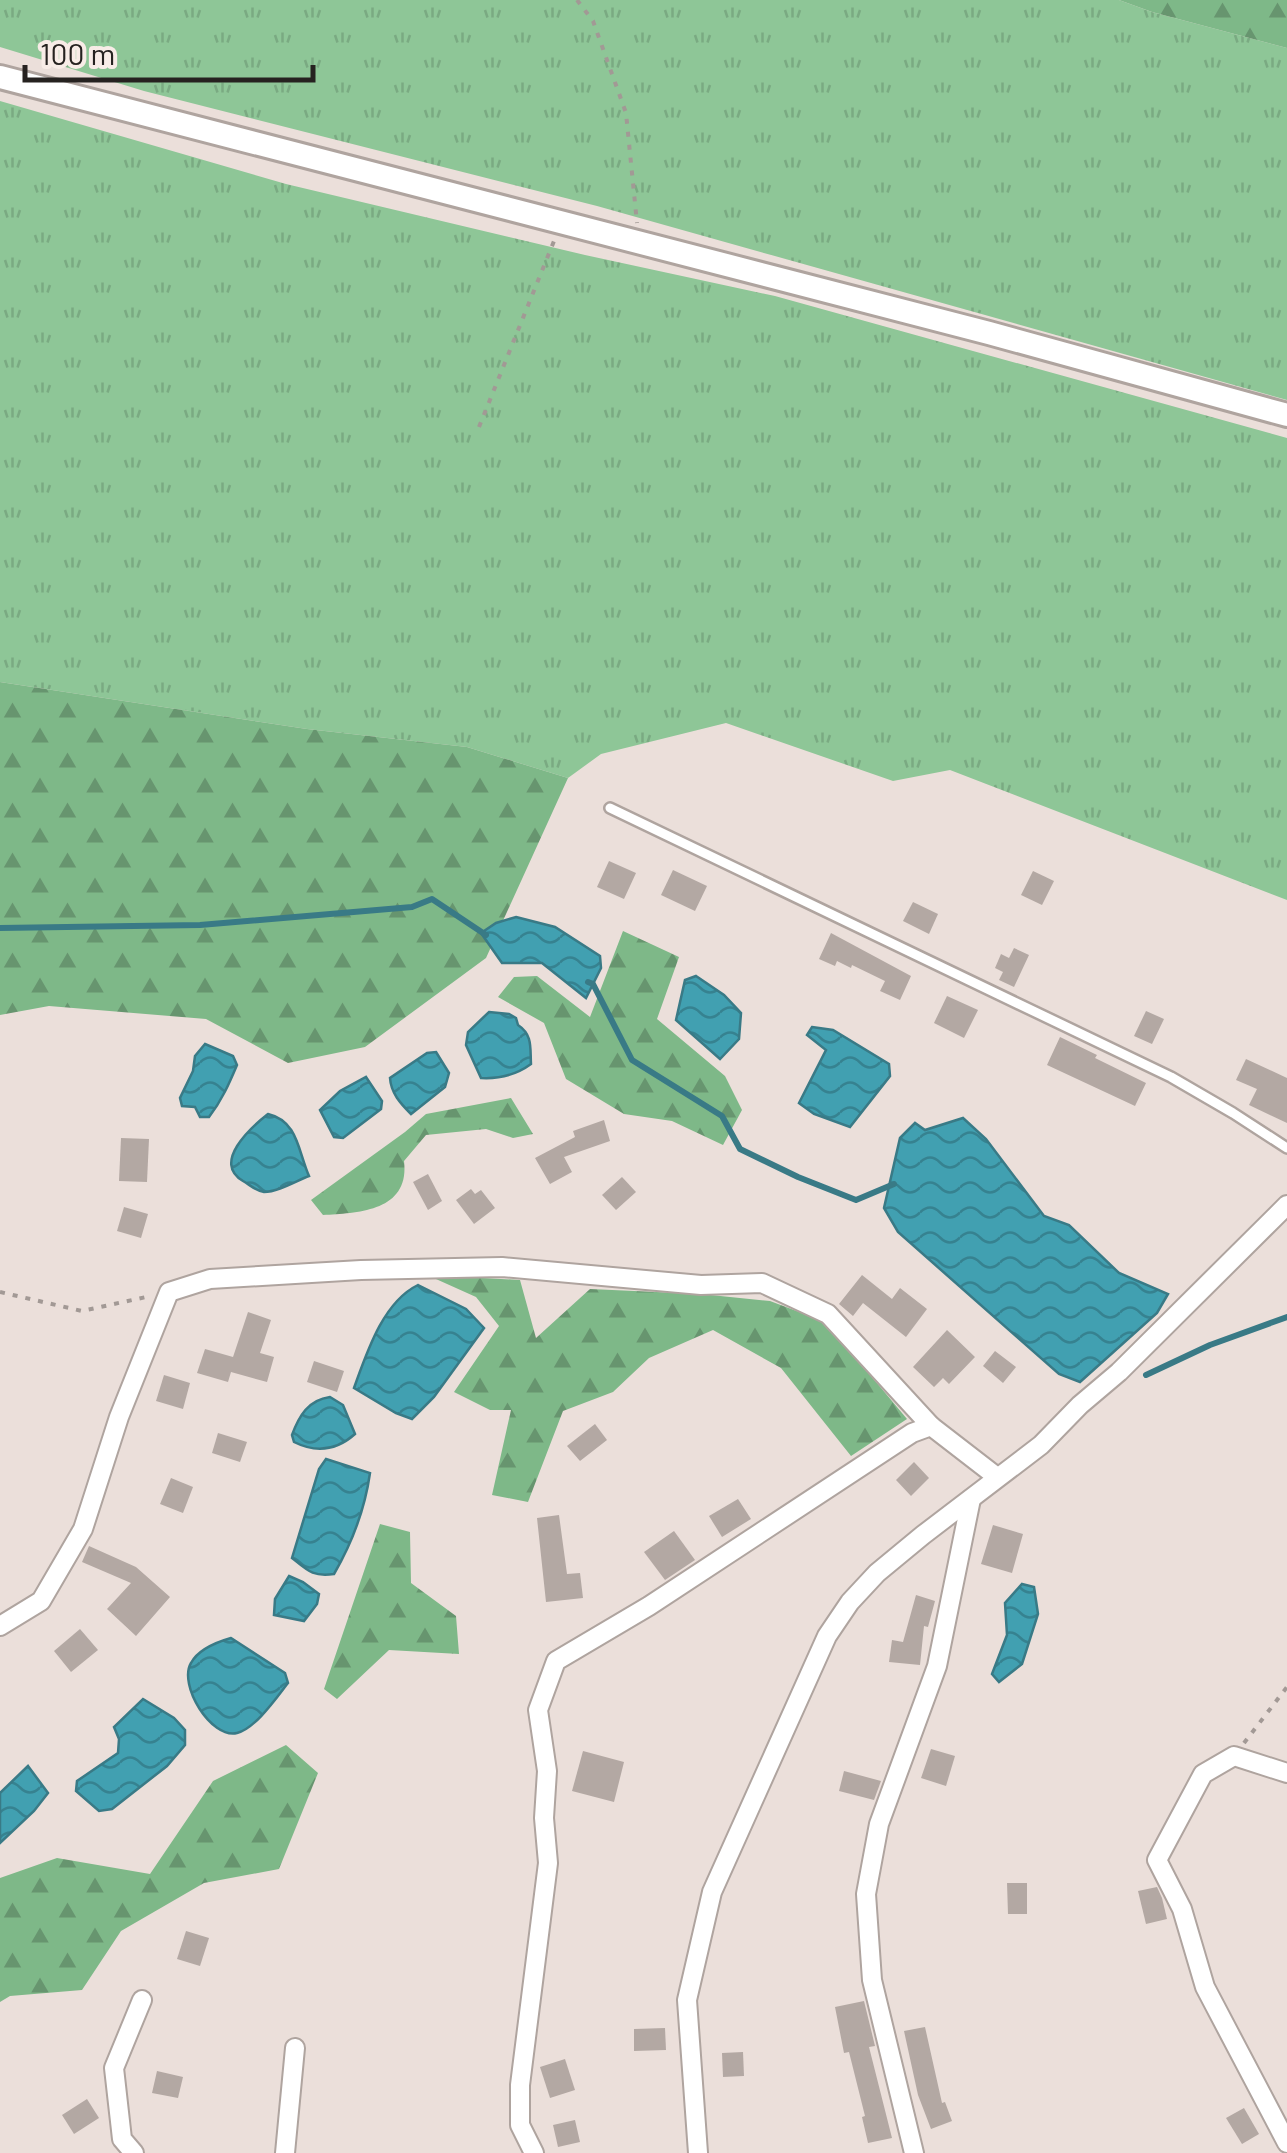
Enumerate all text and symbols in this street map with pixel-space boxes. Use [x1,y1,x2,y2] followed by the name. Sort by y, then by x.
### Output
[25,20,312,82] scale bar
[40,35,115,71] text: 100 m

